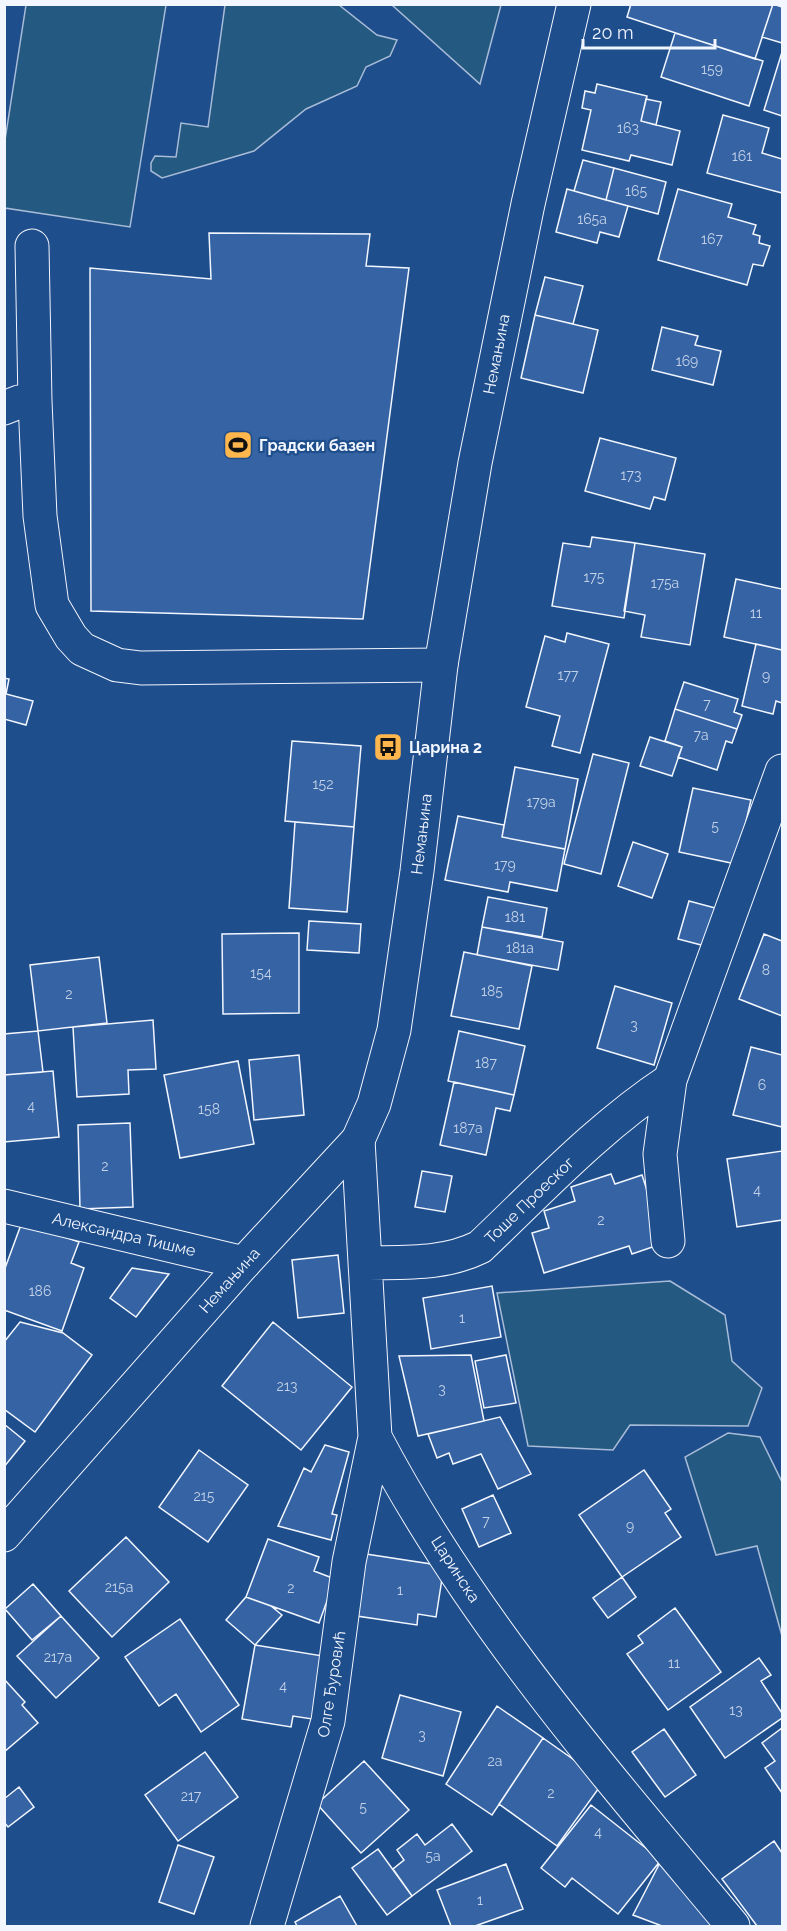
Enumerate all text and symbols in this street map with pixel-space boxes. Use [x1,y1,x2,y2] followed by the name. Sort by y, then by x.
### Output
[583,12,715,50] scale bar
[592,22,634,43] text: 20 m
[701,61,723,77] house number: 159
[617,120,639,136] house number: 163
[732,148,752,164] house number: 161
[625,183,647,199] house number: 165
[577,211,607,227] house number: 165a
[701,231,723,247] house number: 167
[479,312,514,396] street label: Немањина
[676,353,698,369] house number: 169
[222,429,254,461] sports icon: Градски базен
[259,436,375,455] place label: Градски базен
[621,467,641,483] house number: 173
[584,569,605,585] house number: 175
[651,575,679,591] house number: 175a
[750,605,762,621] house number: 11
[558,667,579,683] house number: 177
[762,668,770,684] house number: 9
[703,696,711,712] house number: 7
[693,727,709,743] house number: 7a
[372,731,404,763] bus stop icon: Царина 2
[409,738,482,757] place label: Царина 2
[313,776,333,792] house number: 152
[407,792,436,876] street label: Немањина
[526,794,556,810] house number: 179a
[711,818,719,834] house number: 5
[494,857,516,873] house number: 179
[505,909,525,925] house number: 181
[506,940,534,956] house number: 181a
[762,962,770,978] house number: 8
[250,965,272,981] house number: 154
[481,983,503,999] house number: 185
[65,986,73,1002] house number: 2
[630,1017,638,1033] house number: 3
[475,1055,497,1071] house number: 187
[758,1077,766,1093] house number: 6
[27,1098,35,1114] house number: 4
[198,1101,220,1117] house number: 158
[453,1120,483,1136] house number: 187a
[481,1153,578,1248] street label: Тоше Проеског
[101,1158,109,1174] house number: 2
[753,1182,761,1198] house number: 4
[50,1209,198,1260] street label: Александра Тишме
[597,1212,605,1228] house number: 2
[195,1244,264,1317] street label: Немањина
[29,1283,51,1299] house number: 186
[459,1310,465,1326] house number: 1
[277,1378,297,1394] house number: 213
[438,1381,446,1397] house number: 3
[194,1488,215,1504] house number: 215
[482,1513,490,1529] house number: 7
[626,1518,634,1534] house number: 9
[427,1533,484,1606] street label: Царинска
[105,1579,133,1595] house number: 215a
[287,1580,295,1596] house number: 2
[397,1582,403,1598] house number: 1
[314,1629,349,1739] street label: Олге Ђуровић
[44,1649,72,1665] house number: 217a
[668,1655,680,1671] house number: 11
[279,1678,287,1694] house number: 4
[729,1702,743,1718] house number: 13
[418,1727,426,1743] house number: 3
[488,1753,502,1769] house number: 2a
[547,1785,555,1801] house number: 2
[181,1788,202,1804] house number: 217
[359,1799,367,1815] house number: 5
[594,1824,602,1840] house number: 4
[425,1848,441,1864] house number: 5a
[477,1892,483,1908] house number: 1

